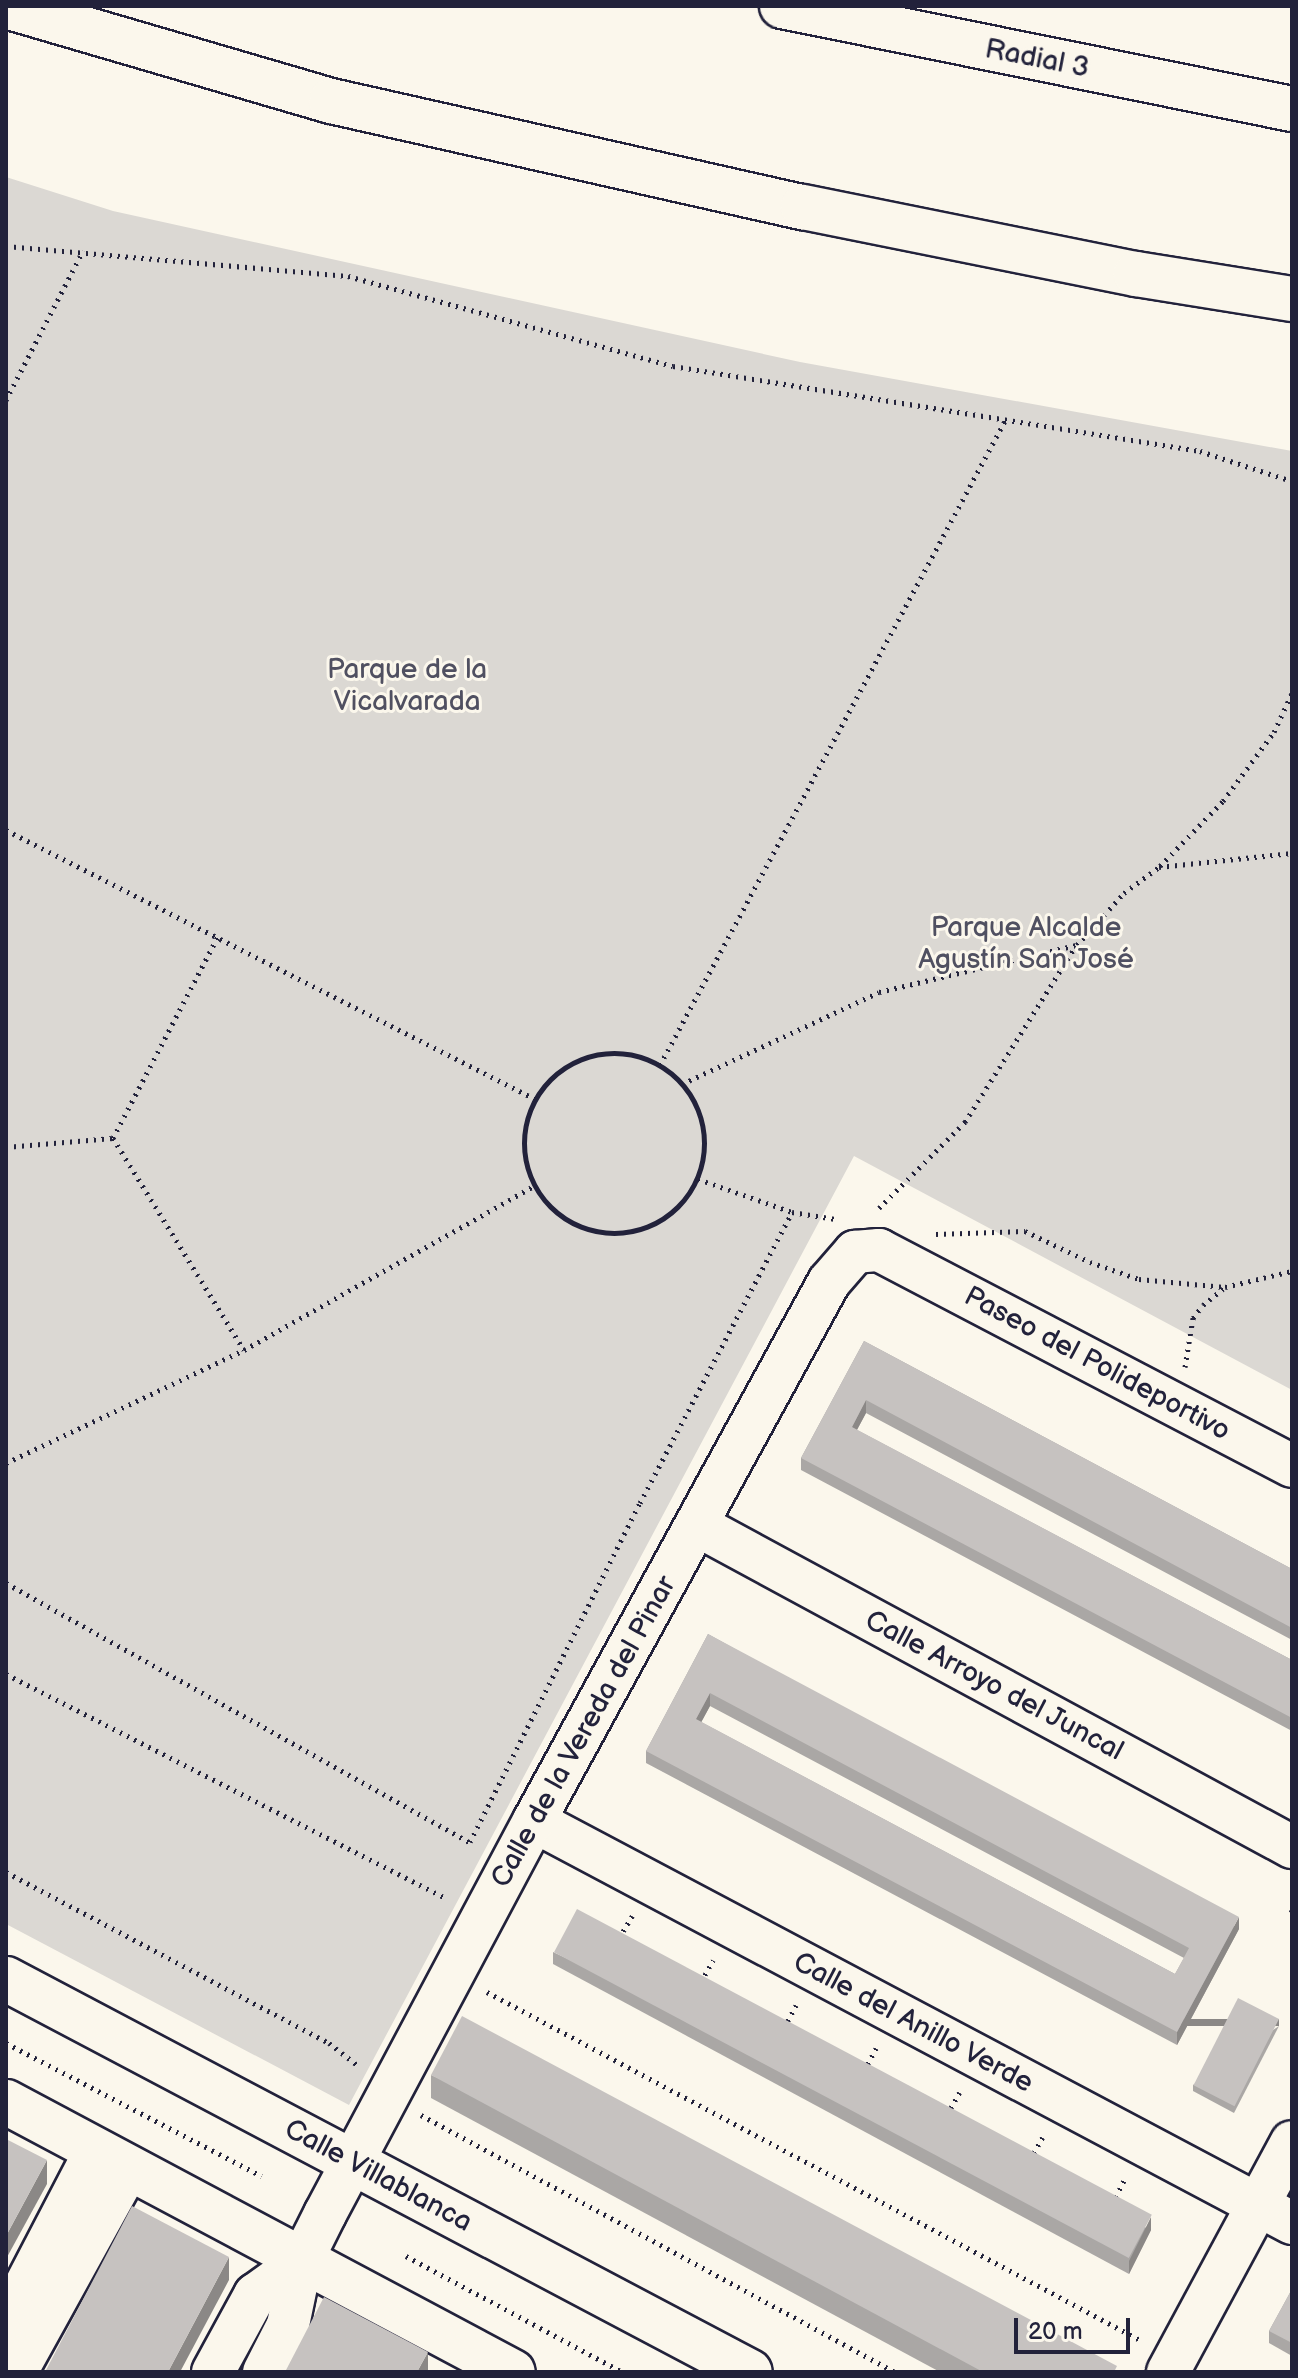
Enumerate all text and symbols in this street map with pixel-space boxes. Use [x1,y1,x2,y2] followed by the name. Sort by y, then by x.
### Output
[982,32,1092,86] street label: Radial 3
[327,653,487,719] park label: Parque de la Vicalvarada
[917,911,1135,977] park label: Parque Alcalde Agustín San José
[958,1280,1236,1448] street label: Paseo del Polideportivo
[484,1570,684,1894] street label: Calle de la Vereda del Pinar
[858,1603,1130,1769] street label: Calle Arroyo del Juncal
[787,1945,1039,2101] street label: Calle del Anillo Verde
[278,2112,478,2240] street label: Calle Villablanca
[1018,2302,1134,2352] scale bar
[1028,2317,1083,2346] text: 20 m

